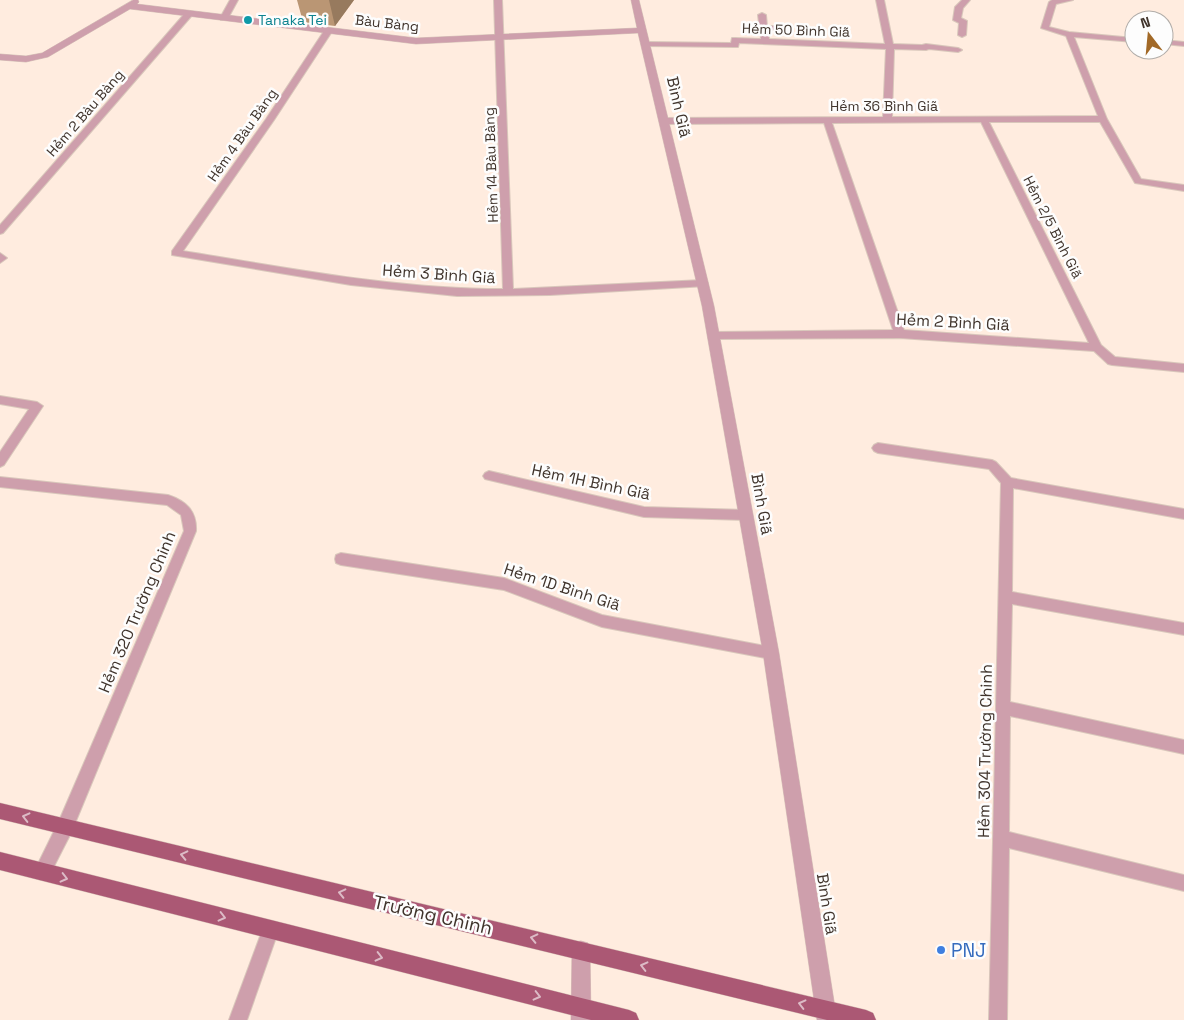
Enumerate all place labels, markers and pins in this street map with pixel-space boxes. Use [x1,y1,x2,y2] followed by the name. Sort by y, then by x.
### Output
[258,11,327,29] place label: Tanaka Tei
[242,14,254,26] marker: Tanaka Tei
[951,938,986,963] place label: PNJ
[935,944,947,956] marker: PNJ

